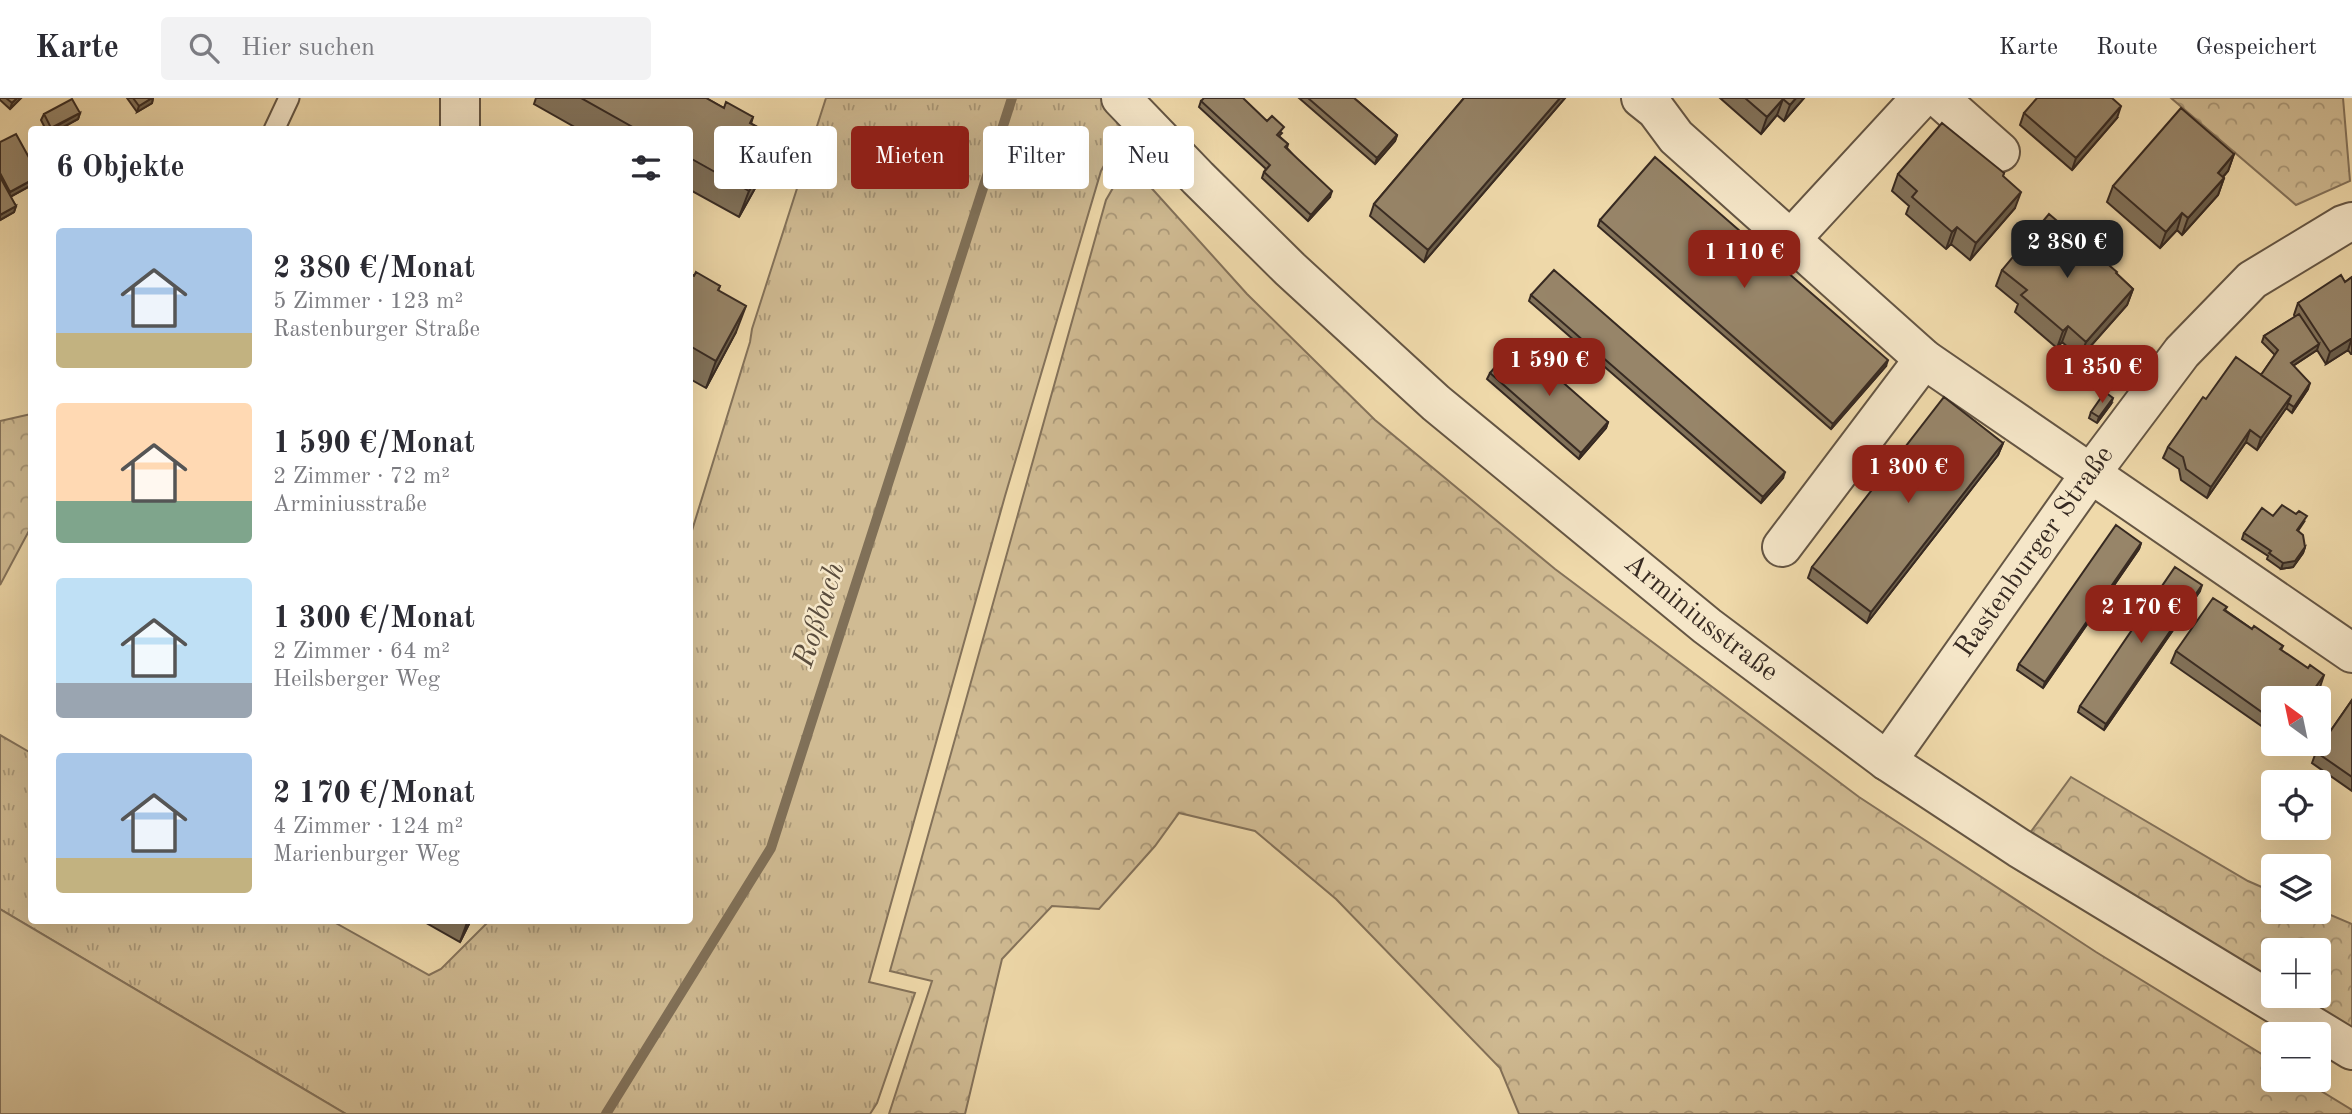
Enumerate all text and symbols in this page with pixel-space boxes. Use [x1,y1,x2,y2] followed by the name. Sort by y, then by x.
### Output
[161,17,651,80] search box
[185,29,223,67] icon: search
[35,32,119,65] text: Karte
[241,35,375,61] text: Hier suchen
[1999,36,2058,60] text: Karte
[2096,36,2158,60] text: Route
[2196,36,2317,60] text: Gespeichert
[714,126,837,189] chip: Kaufen
[851,126,969,189] chip: Mieten
[983,126,1089,189] chip: Filter
[1103,126,1194,189] chip: Neu
[627,149,665,187] icon: filters
[56,153,185,183] text: 6 Objekte
[2002,220,2132,280] pin: 2 380 €
[1679,230,1809,290] pin: 1 110 €
[2027,231,2107,254] text: 2 380 €
[1704,241,1784,264] text: 1 110 €
[273,254,475,284] text: 2 380 €/Monat
[112,256,196,340] icon: home
[273,290,463,313] text: 5 Zimmer · 123 m²
[273,318,480,341] text: Rastenburger Straße
[1484,338,1614,398] pin: 1 590 €
[2037,345,2167,405] pin: 1 350 €
[1509,349,1589,372] text: 1 590 €
[2062,356,2142,379] text: 1 350 €
[273,429,475,459] text: 1 590 €/Monat
[112,431,196,515] icon: home
[1951,441,2120,663] street label: Rastenburger Straße
[1843,446,1973,505] pin: 1 300 €
[1868,456,1948,479] text: 1 300 €
[273,465,450,488] text: 2 Zimmer · 72 m²
[273,493,427,516] text: Arminiusstraße
[1618,550,1783,688] street label: Arminiusstraße
[789,559,851,672] water label: Roßbach
[2076,586,2206,645] pin: 2 170 €
[2101,596,2181,619] text: 2 170 €
[273,604,475,634] text: 1 300 €/Monat
[112,606,196,690] icon: home
[273,640,450,663] text: 2 Zimmer · 64 m²
[273,668,440,691] text: Heilsberger Weg
[2261,686,2331,756] north arrow
[2261,686,2331,1092] map controls
[2261,770,2331,840] button: locate
[273,779,475,809] text: 2 170 €/Monat
[112,781,196,865] icon: home
[273,815,463,838] text: 4 Zimmer · 124 m²
[273,843,460,866] text: Marienburger Weg
[2261,854,2331,924] button: layers
[2261,938,2331,1008] button: +
[2261,1022,2331,1092] button: −

